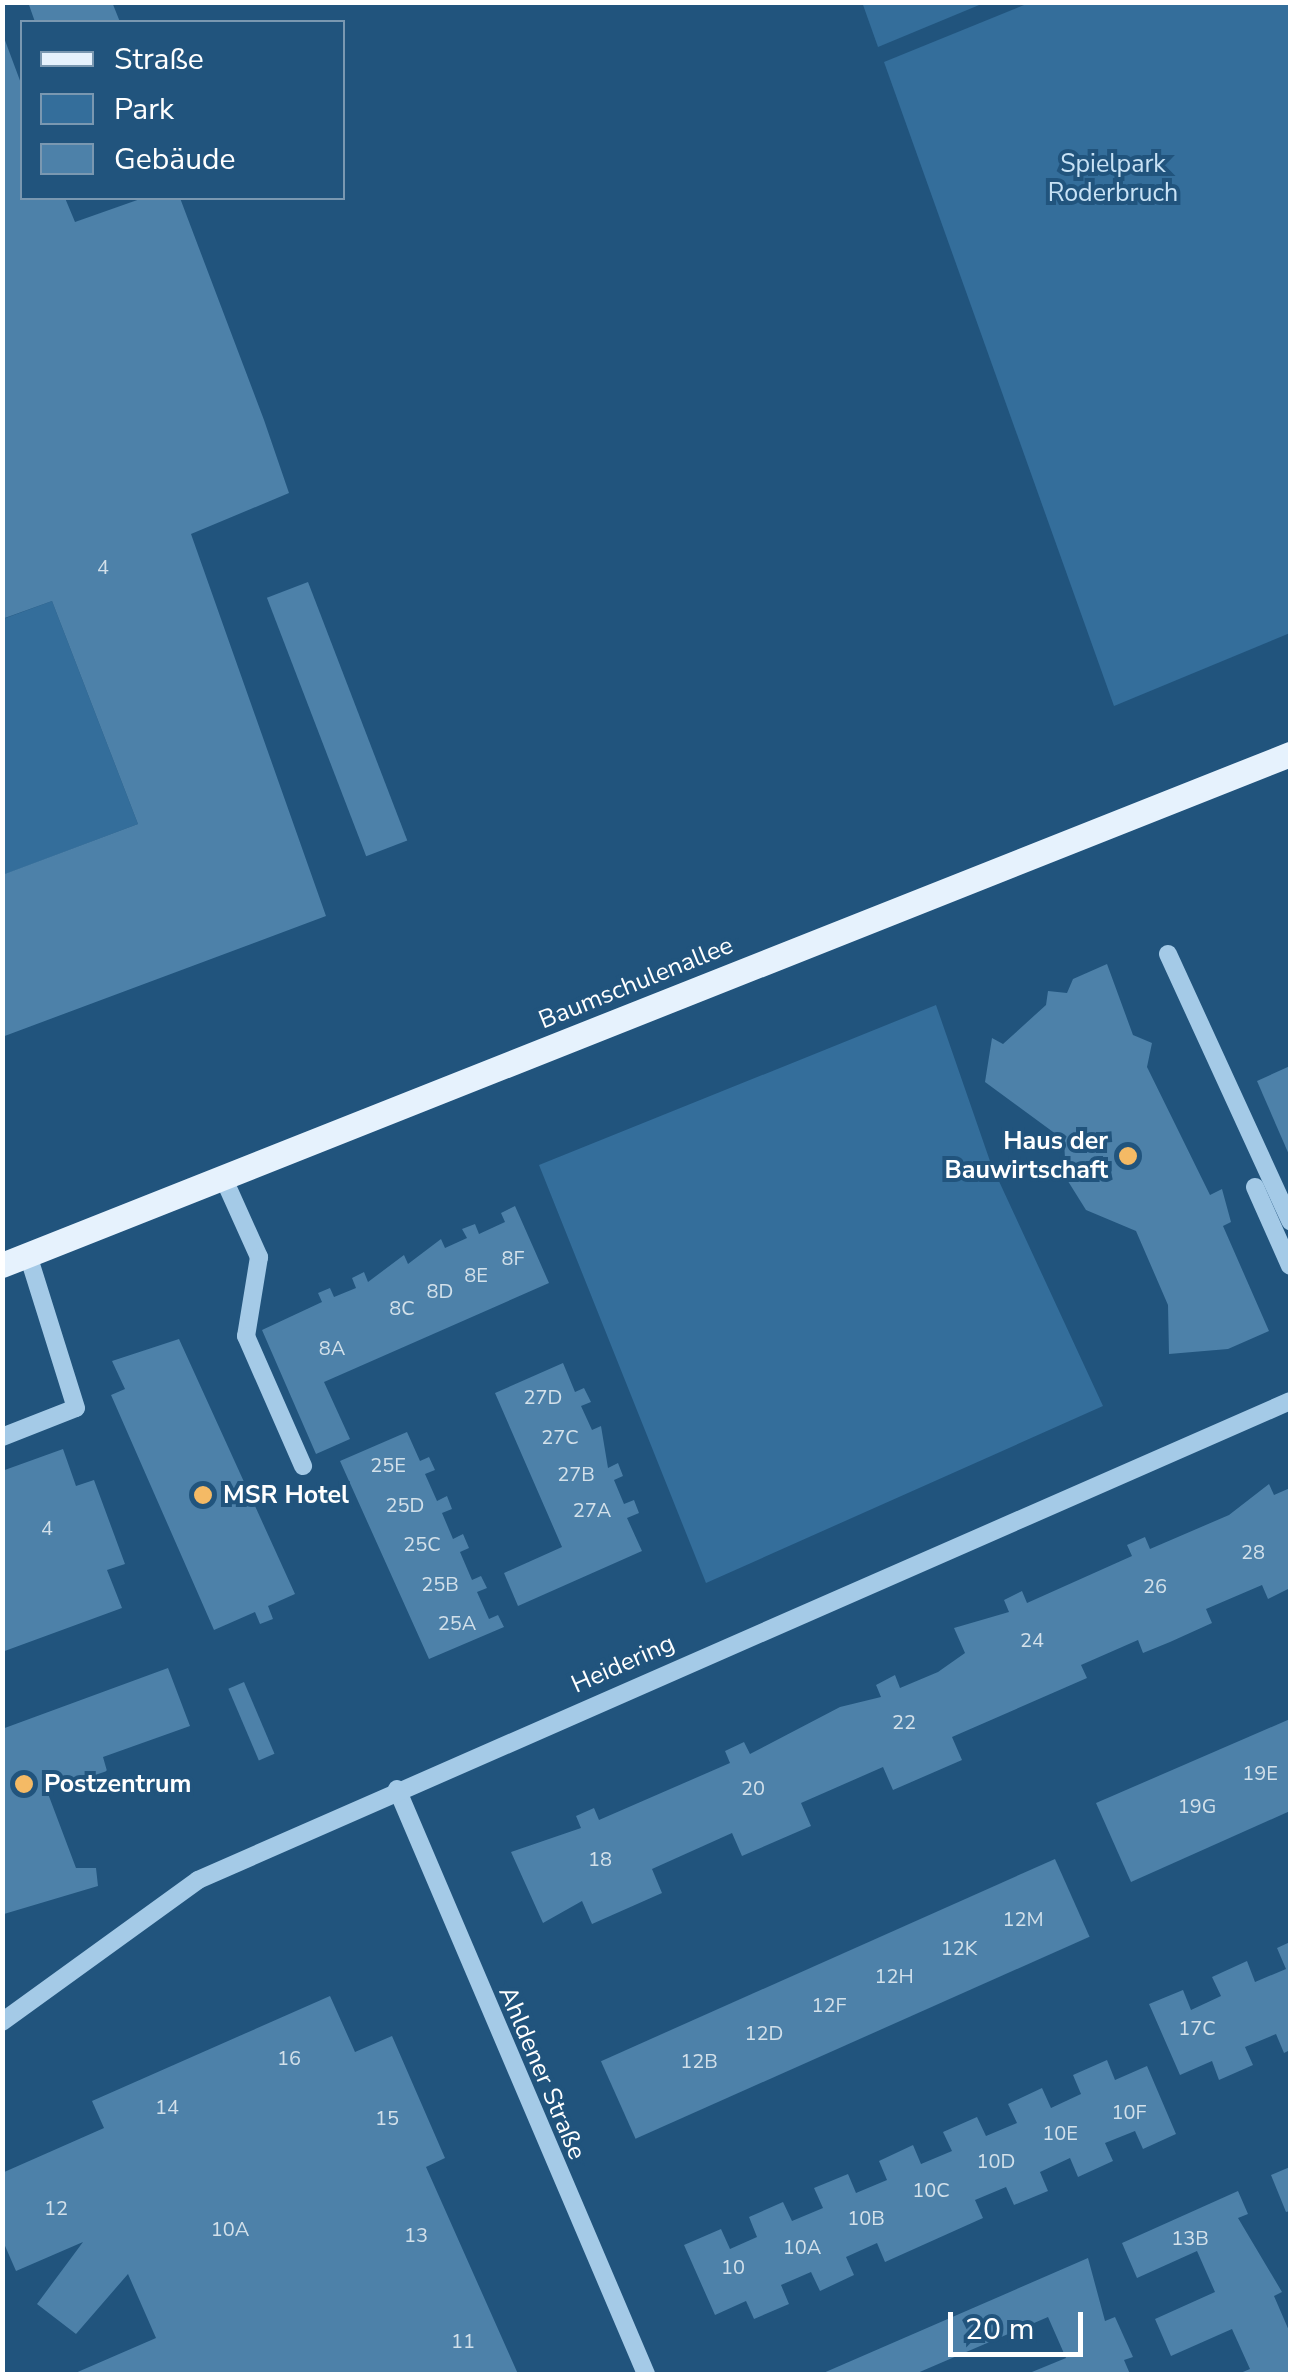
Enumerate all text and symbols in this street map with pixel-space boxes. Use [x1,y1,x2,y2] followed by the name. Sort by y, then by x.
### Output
[20,20,345,200] legend
[114,39,204,80] text: Straße
[114,89,174,130] text: Park
[114,139,235,180] text: Gebäude
[1048,150,1178,209] park label: Spielpark Roderbruch
[97,555,109,579] house number: 4
[535,930,737,1036] street label: Baumschulenallee
[945,1127,1108,1186] place label: Haus der Bauwirtschaft
[1117,1145,1139,1167] marker: Haus der Bauwirtschaft
[502,1246,524,1270] house number: 8F
[464,1263,488,1287] house number: 8E
[427,1279,453,1303] house number: 8D
[389,1296,415,1320] house number: 8C
[319,1336,345,1360] house number: 8A
[524,1385,562,1409] house number: 27D
[541,1425,579,1449] house number: 27C
[370,1453,406,1477] house number: 25E
[557,1462,595,1486] house number: 27B
[223,1480,349,1510] place label: MSR Hotel
[192,1484,214,1506] marker: MSR Hotel
[386,1493,424,1517] house number: 25D
[573,1498,611,1522] house number: 27A
[41,1516,53,1540] house number: 4
[403,1532,441,1556] house number: 25C
[1241,1540,1265,1564] house number: 28
[421,1572,459,1596] house number: 25B
[1143,1574,1167,1598] house number: 26
[438,1611,476,1635] house number: 25A
[567,1628,679,1700] street label: Heidering
[1020,1628,1044,1652] house number: 24
[892,1710,916,1734] house number: 22
[1242,1761,1278,1785] house number: 19E
[44,1769,191,1799] place label: Postzentrum
[13,1773,35,1795] marker: Postzentrum
[741,1776,765,1800] house number: 20
[1178,1794,1216,1818] house number: 19G
[588,1847,612,1871] house number: 18
[1002,1907,1044,1931] house number: 12M
[941,1936,977,1960] house number: 12K
[874,1964,914,1988] house number: 12H
[492,1982,592,2164] street label: Ahldener Straße
[812,1993,846,2017] house number: 12F
[1178,2016,1216,2040] house number: 17C
[745,2021,783,2045] house number: 12D
[277,2046,301,2070] house number: 16
[680,2049,718,2073] house number: 12B
[155,2095,179,2119] house number: 14
[1112,2100,1146,2124] house number: 10F
[375,2106,399,2130] house number: 15
[1042,2121,1078,2145] house number: 10E
[977,2149,1015,2173] house number: 10D
[912,2178,950,2202] house number: 10C
[44,2196,68,2220] house number: 12
[847,2206,885,2230] house number: 10B
[211,2217,249,2241] house number: 10A
[404,2223,428,2247] house number: 13
[1171,2226,1209,2250] house number: 13B
[783,2235,821,2259] house number: 10A
[721,2255,745,2279] house number: 10
[953,2292,1088,2354] scale bar
[965,2309,1034,2350] text: 20 m
[451,2329,475,2353] house number: 11

